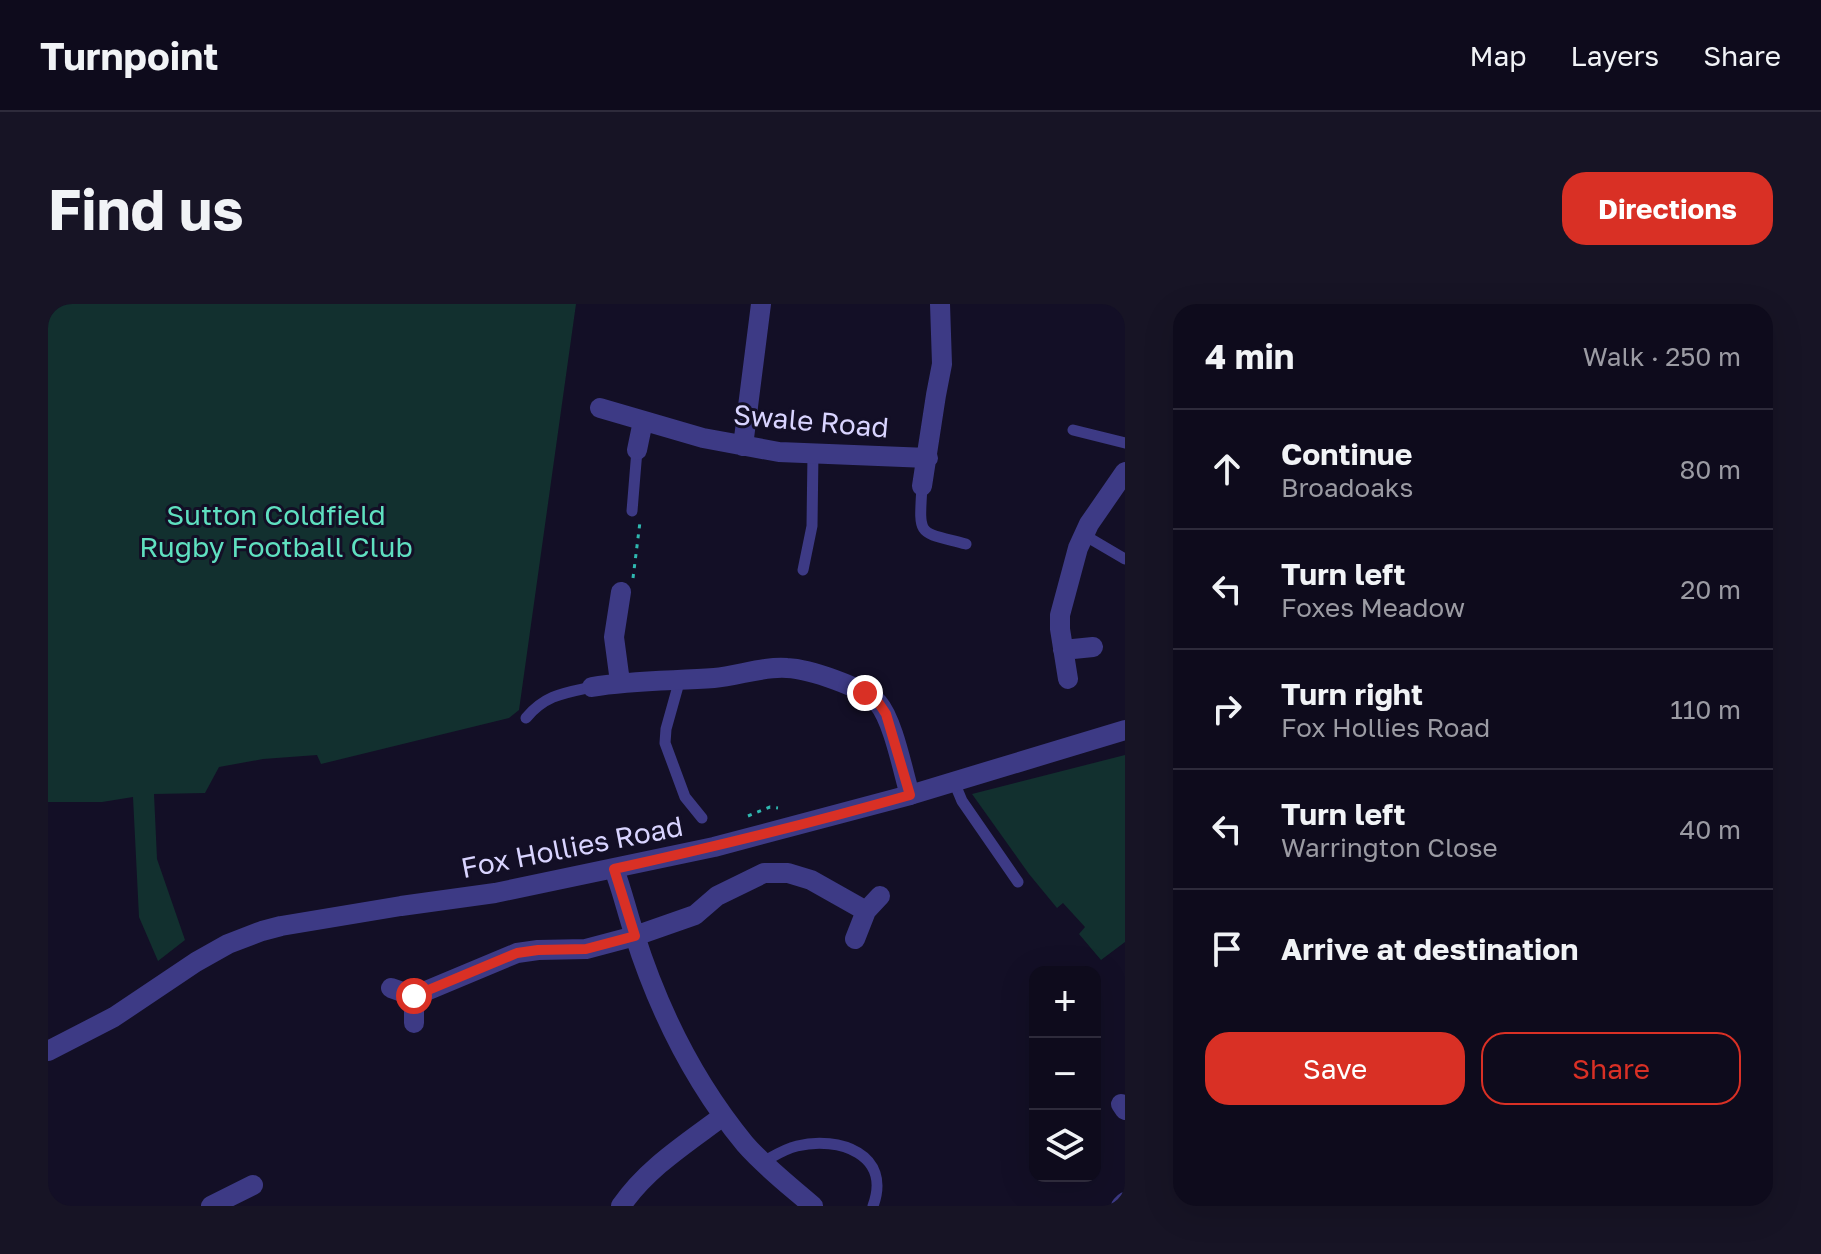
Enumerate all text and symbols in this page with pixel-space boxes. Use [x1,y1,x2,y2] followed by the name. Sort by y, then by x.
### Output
[40,33,218,78] text: Turnpoint
[1469,39,1527,72] text: Map
[1571,39,1659,72] text: Layers
[1703,39,1781,72] text: Share
[1562,172,1773,245] button: Directions
[48,175,244,242] text: Find us
[1205,336,1294,376] text: 4 min
[1583,341,1741,372] text: Walk · 250 m
[732,397,890,444] street label: Swale Road
[1281,436,1412,472] text: Continue
[1205,447,1249,491] icon: ahead
[1680,454,1741,485] text: 80 m
[1281,472,1413,503] text: Broadoaks
[139,498,413,563] park label: Sutton Coldfield Rugby Football Club
[1281,556,1406,592] text: Turn left
[1205,567,1249,611] icon: left
[1680,574,1741,605] text: 20 m
[1281,592,1465,623] text: Foxes Meadow
[847,675,883,711] route end
[1281,676,1423,712] text: Turn right
[1205,687,1249,731] icon: right
[1670,694,1741,725] text: 110 m
[1281,712,1490,743] text: Fox Hollies Road
[1281,796,1406,832] text: Turn left
[1205,807,1249,851] icon: left
[458,809,686,884] street label: Fox Hollies Road
[1680,814,1741,845] text: 40 m
[1281,832,1498,863] text: Warrington Close
[1205,927,1249,971] icon: arrive
[1281,931,1578,967] text: Arrive at destination
[1029,966,1101,1182] map controls
[1029,966,1101,1038] button: +
[396,978,432,1014] route start
[1205,1032,1465,1105] button: Save
[1481,1032,1741,1105] button: Share
[1029,1038,1101,1110] button: −
[1029,1110,1101,1182] button: layers

